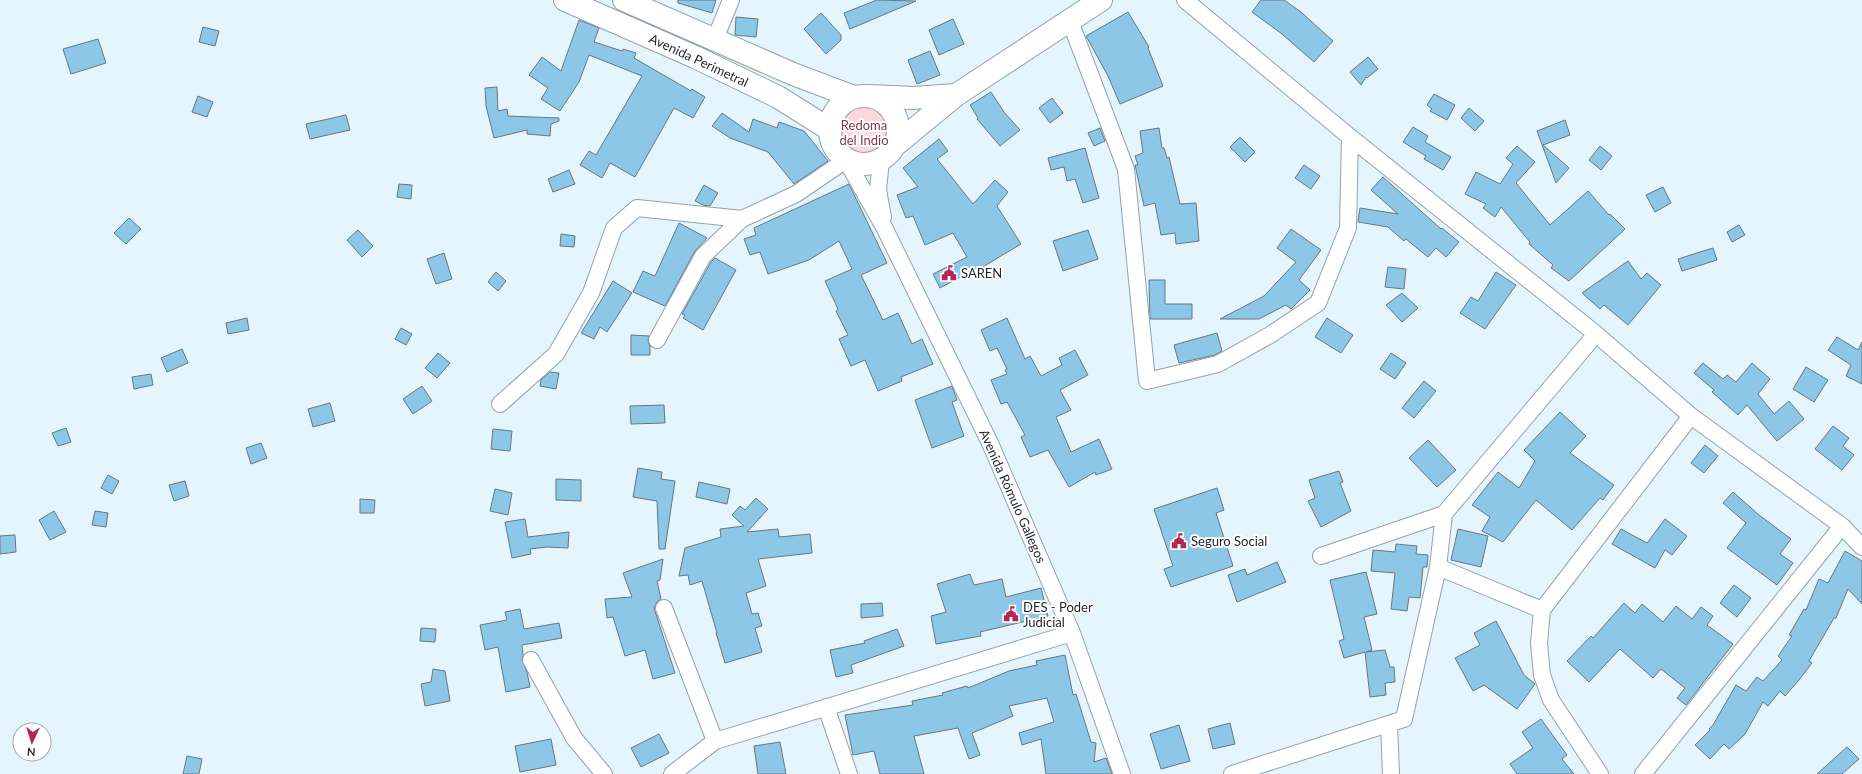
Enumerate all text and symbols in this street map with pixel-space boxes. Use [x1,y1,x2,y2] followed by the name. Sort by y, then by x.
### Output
[647,30,751,90] street label: Avenida Perimetral
[839,117,889,148] park label: Redoma del Indio
[940,264,958,282] public building icon: SAREN
[961,265,1002,281] place label: SAREN
[976,427,1050,566] street label: Avenida Rómulo Gallegos
[1170,532,1188,550] public building icon: Seguro Social
[1191,533,1267,549] place label: Seguro Social
[1023,599,1093,630] place label: DES - Poder Judicial
[1002,605,1020,623] public building icon: DES - Poder Judicial
[12,722,52,762] north arrow
[27,746,36,759] text: N

